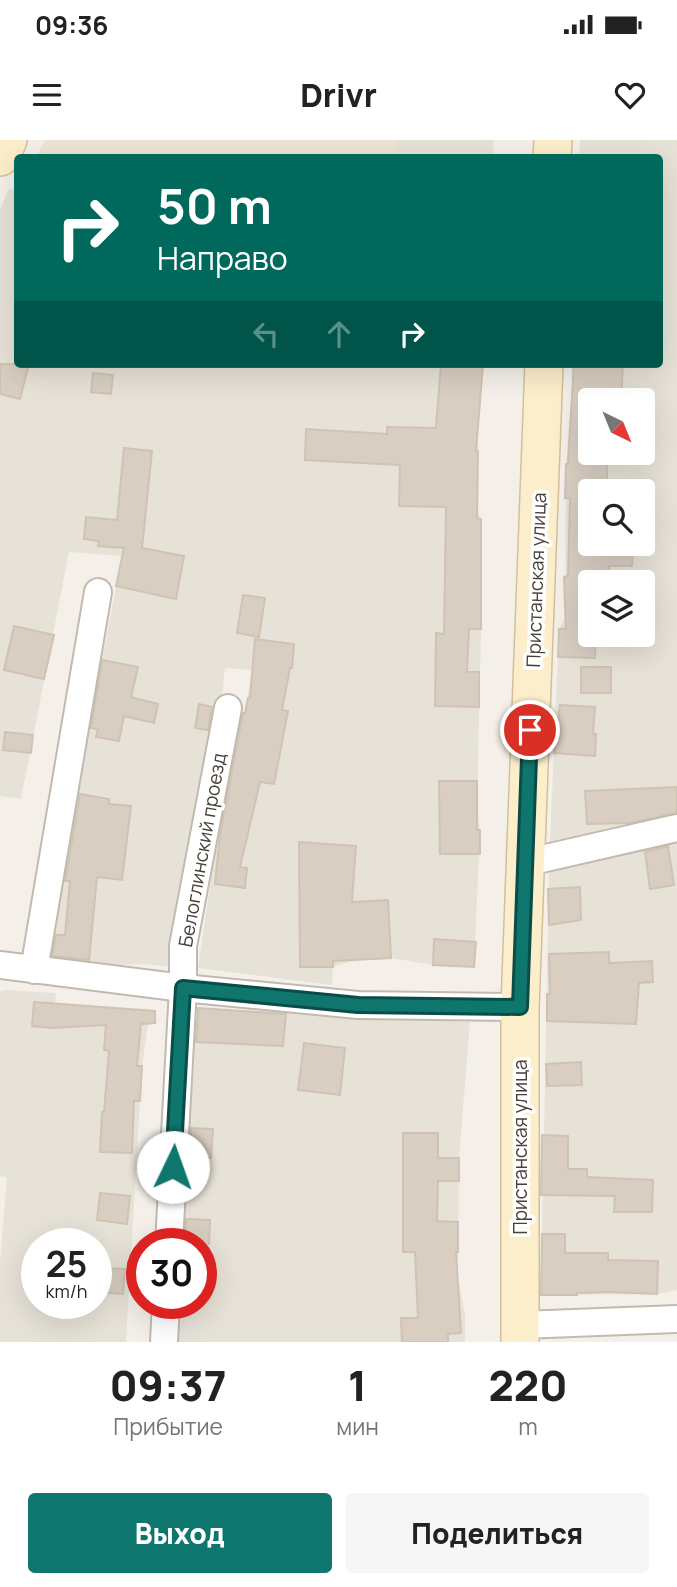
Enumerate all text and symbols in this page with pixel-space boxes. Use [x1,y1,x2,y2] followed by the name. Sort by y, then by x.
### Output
[35,7,108,43] text: 09:36
[300,73,377,117] text: Drivr
[28,76,66,114] icon: menu
[611,76,649,114] icon: heart
[157,172,272,239] text: 50 m
[42,182,133,273] icon: right
[157,236,288,280] text: Направо
[247,315,285,353] icon: left
[320,315,358,353] icon: ahead
[393,315,431,353] icon: right
[578,388,654,466] north arrow
[578,388,655,647] map controls
[578,479,655,556] button: search
[520,492,552,668] street label: Пристанская улица
[578,570,655,647] button: layers
[500,700,560,760] pin
[511,711,549,749] icon: arrive
[172,751,232,949] street label: Белоглинский проезд
[507,1060,533,1234] street label: Пристанская улица
[136,1130,210,1204] position arrow
[126,1228,217,1319] speed limit sign: 30
[46,1240,87,1288] text: 25
[46,1279,87,1303] text: km/h
[110,1356,227,1414] text: 09:37
[348,1356,367,1414] text: 1
[488,1356,567,1414] text: 220
[113,1410,223,1442] text: Прибытие
[336,1410,379,1442] text: мин
[518,1410,538,1442] text: m
[28,1493,332,1573] button: Выход
[346,1493,649,1573] button: Поделиться

